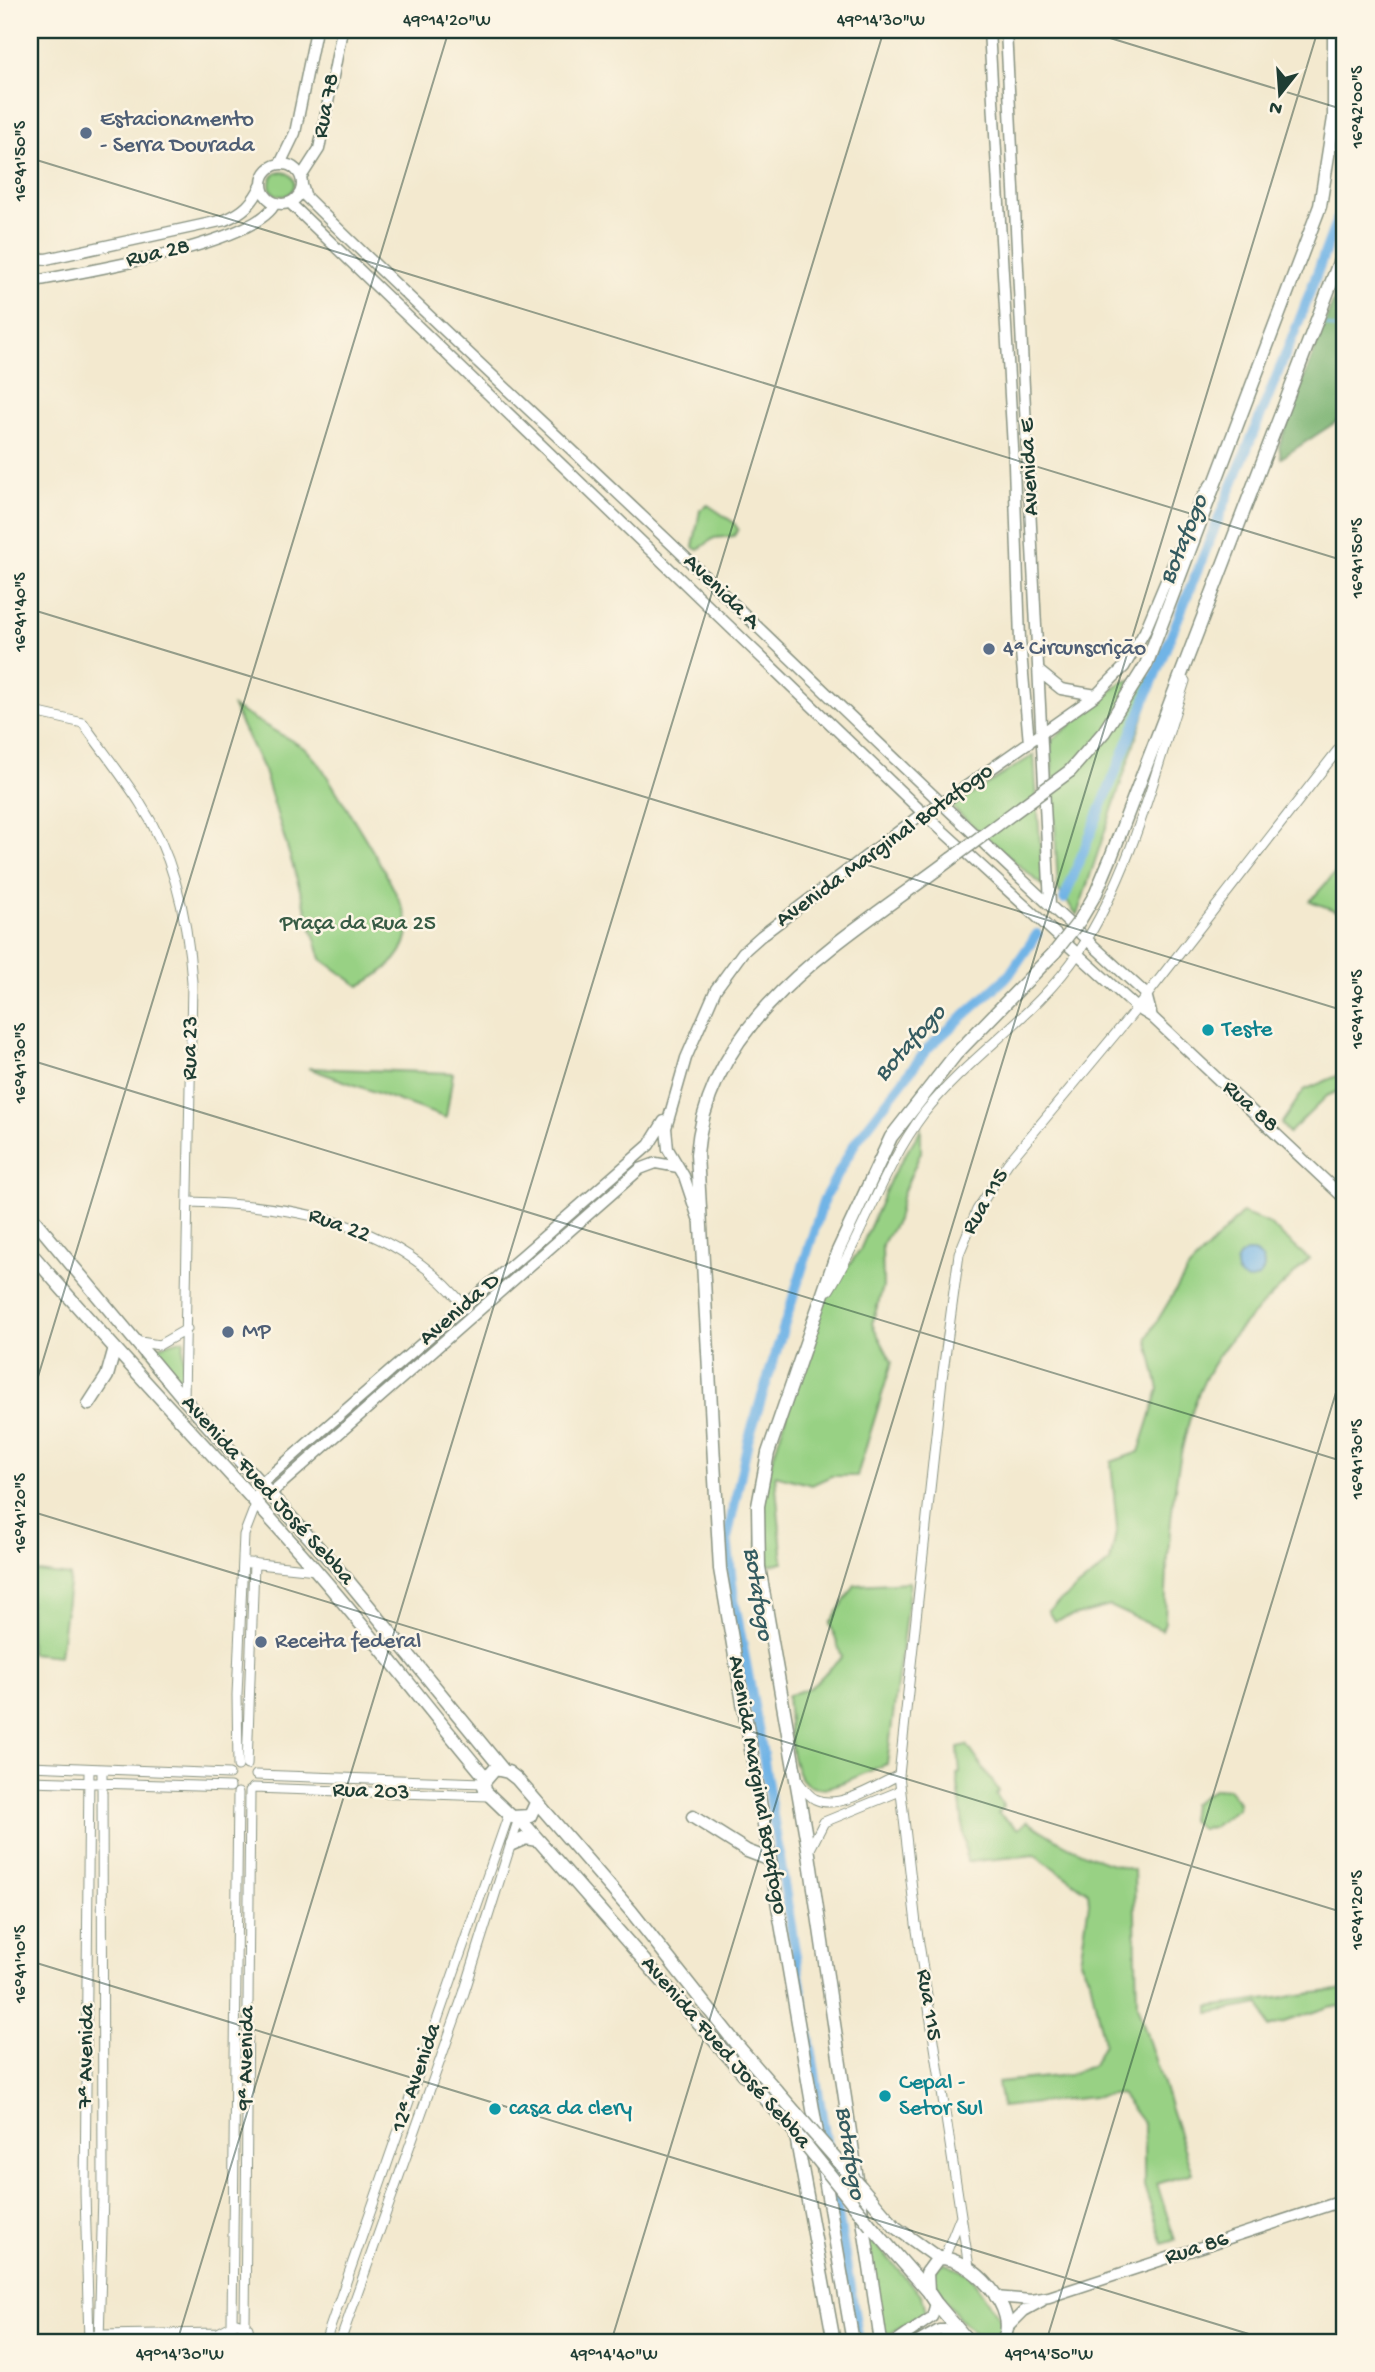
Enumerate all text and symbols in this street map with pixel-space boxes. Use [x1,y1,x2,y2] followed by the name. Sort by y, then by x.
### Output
[403,11,491,32] text: 49°14'20"W
[837,11,925,32] text: 49°14'30"W
[1246,60,1316,130] north arrow
[1348,65,1369,149] text: 16°42'00"S
[307,71,347,141] street label: Rua 78
[1267,94,1285,120] text: N
[100,107,256,160] place label: Estacionamento - Serra Dourada
[11,120,32,202] text: 16°41'50"S
[78,125,94,141] marker: Estacionamento - Serra Dourada
[123,234,193,274] street label: Rua 28
[1014,416,1046,516] street label: Avenida E
[1154,490,1217,589] water label: Botafogo
[1348,517,1369,599] text: 16°41'50"S
[677,549,766,636] street label: Avenida A
[11,572,32,653] text: 16°41'40"S
[1003,636,1146,663] place label: 4ª Circunscrição
[981,641,997,657] marker: 4ª Circunscrição
[771,758,999,934] street label: Avenida Marginal Botafogo
[279,911,436,938] park label: Praça da Rua 25
[1348,969,1369,1050] text: 16°41'40"S
[869,998,954,1089] water label: Botafogo
[177,1016,205,1080] street label: Rua 23
[1220,1017,1274,1044] place label: Teste
[11,1022,32,1104] text: 16°41'30"S
[1200,1022,1216,1038] marker: Teste
[1216,1075,1284,1139] street label: Rua 88
[956,1164,1016,1240] street label: Rua 115
[304,1202,374,1250] street label: Rua 22
[414,1267,507,1352] street label: Avenida D
[242,1319,271,1346] place label: MP
[220,1324,236,1340] marker: MP
[175,1391,360,1592] street label: Avenida Fued José Sebba
[1348,1418,1369,1500] text: 16°41'30"S
[11,1472,32,1554] text: 16°41'20"S
[735,1545,779,1644] water label: Botafogo
[275,1629,421,1656] place label: Receita federal
[253,1634,269,1650] marker: Receita federal
[721,1654,793,1917] street label: Avenida Marginal Botafogo
[332,1777,410,1807] street label: Rua 203
[1348,1869,1369,1951] text: 16°41'20"S
[11,1924,32,2004] text: 16°41'10"S
[634,1951,817,2156] street label: Avenida Fued José Sebba
[909,1967,947,2043] street label: Rua 115
[73,2002,101,2110] street label: 7ª Avenida
[233,2004,261,2111] street label: 9ª Avenida
[385,2019,449,2137] street label: 12ª Avenida
[899,2070,983,2123] place label: Cepal - Setor Sul
[877,2088,893,2104] marker: Cepal - Setor Sul
[509,2096,632,2123] place label: casa da clery
[487,2101,503,2117] marker: casa da clery
[827,2104,871,2203] water label: Botafogo
[1162,2226,1233,2272] street label: Rua 86
[136,2345,224,2366] text: 49°14'30"W
[570,2345,658,2366] text: 49°14'40"W
[1005,2345,1093,2366] text: 49°14'50"W

